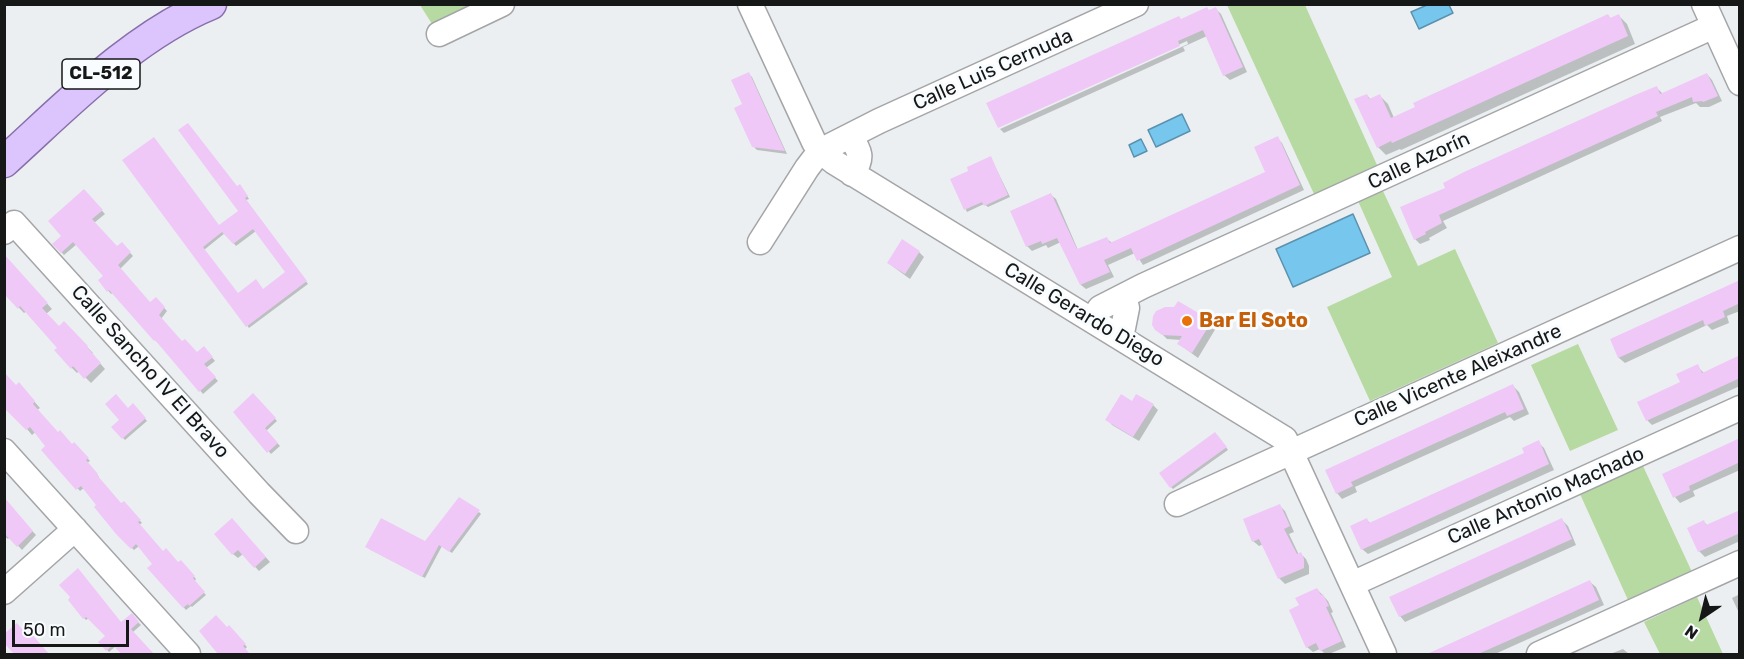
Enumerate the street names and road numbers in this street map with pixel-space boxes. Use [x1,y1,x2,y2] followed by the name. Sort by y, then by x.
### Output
[909,24,1077,116] street label: Calle Luis Cernuda
[62,59,140,89] road number: CL-512
[1364,127,1474,195] street label: Calle Azorín
[1000,258,1168,372] street label: Calle Gerardo Diego
[66,281,234,463] street label: Calle Sancho IV El Bravo
[1350,319,1566,433] street label: Calle Vicente Aleixandre
[1444,442,1648,550] street label: Calle Antonio Machado

